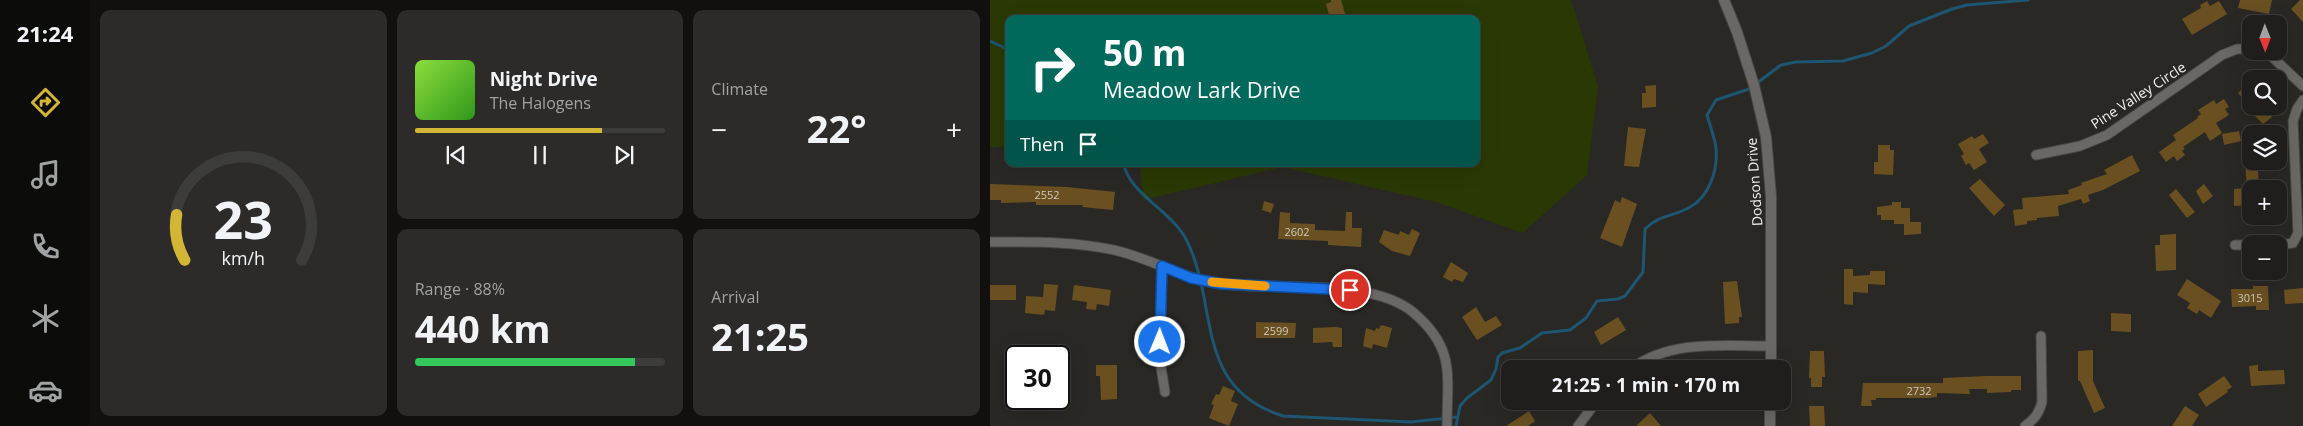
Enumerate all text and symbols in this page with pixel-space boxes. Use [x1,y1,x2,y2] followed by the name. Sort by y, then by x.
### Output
[2242,15,2288,60] north arrow
[2242,15,2287,280] map controls
[17,18,73,48] text: 21:24
[1103,29,1186,76] text: 50 m
[1020,35,1085,100] icon: right
[2087,57,2189,133] street label: Pine Valley Circle
[490,66,598,92] text: Night Drive
[2242,70,2287,115] button: search
[1103,74,1301,104] text: Meadow Lark Drive
[711,78,768,100] text: Climate
[28,85,63,120] icon: directions
[490,92,591,114] text: The Halogens
[807,102,867,154] text: 22°
[711,110,727,148] text: −
[946,110,962,148] text: +
[2242,125,2287,170] button: layers
[1074,130,1102,158] icon: arrive
[1020,131,1064,157] text: Then
[1741,137,1767,227] street label: Dodson Drive
[442,141,470,169] icon: previous
[526,141,554,169] icon: pause
[610,141,638,169] icon: next
[28,157,63,192] icon: music
[2242,180,2287,225] button: +
[214,183,273,254] text: 23
[1034,187,1060,202] house number: 2552
[1284,224,1310,239] house number: 2602
[28,229,63,264] icon: phone
[2242,235,2287,280] button: −
[222,246,265,270] text: km/h
[1329,269,1371,311] pin
[1336,276,1364,304] icon: arrive
[415,278,505,300] text: Range · 88%
[711,286,759,308] text: Arrival
[2237,290,2263,305] house number: 3015
[28,301,63,336] icon: climate
[415,302,551,354] text: 440 km
[711,310,809,362] text: 21:25
[1133,315,1185,367] position arrow
[1263,323,1289,338] house number: 2599
[1005,345,1070,410] speed limit sign: 30
[1552,372,1740,398] text: 21:25 · 1 min · 170 m
[28,373,63,408] icon: car
[1906,383,1932,398] house number: 2732

